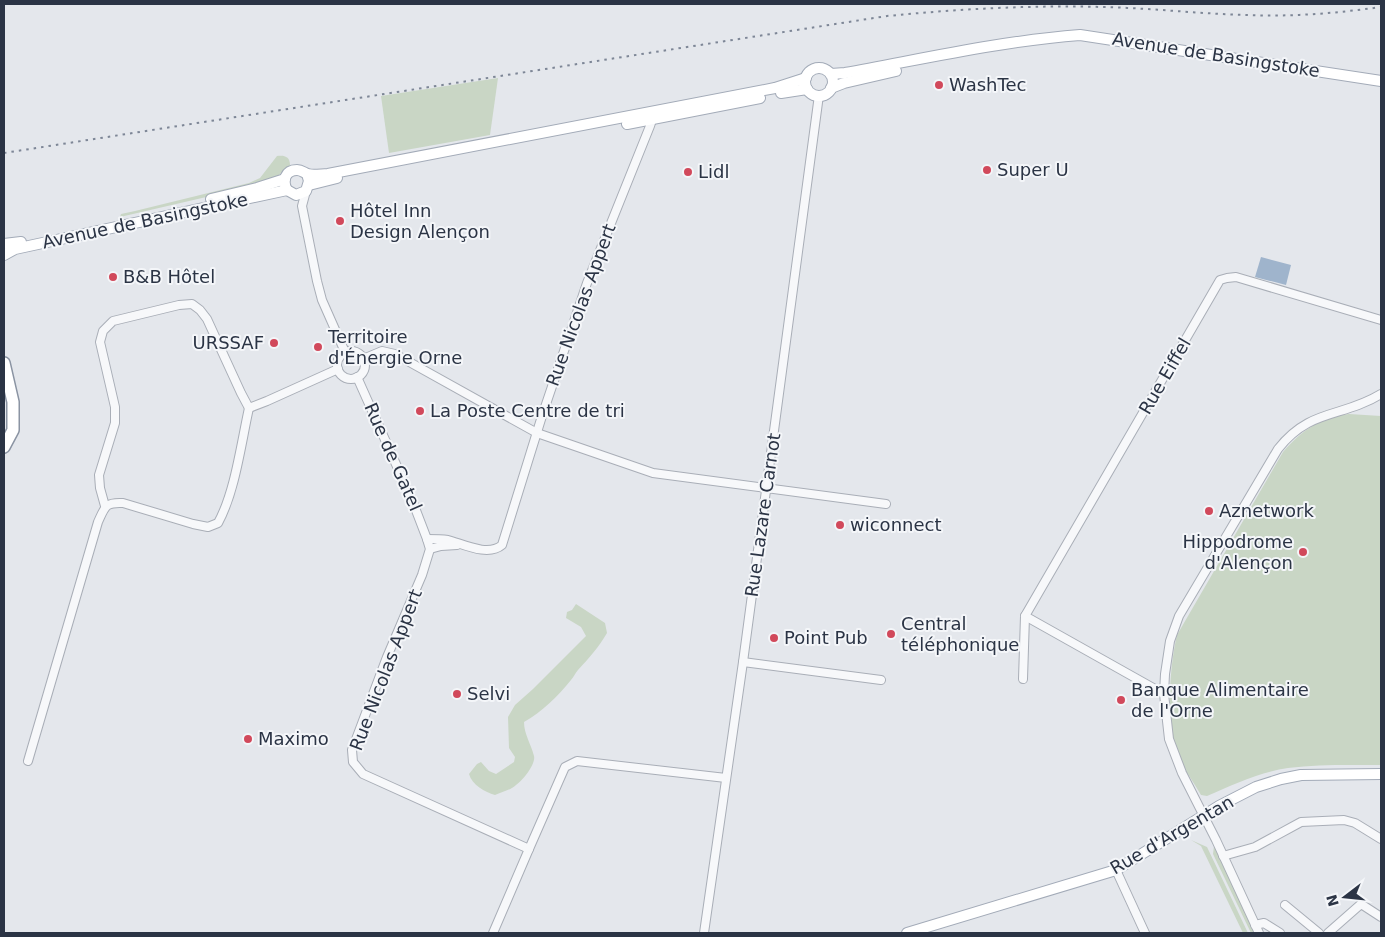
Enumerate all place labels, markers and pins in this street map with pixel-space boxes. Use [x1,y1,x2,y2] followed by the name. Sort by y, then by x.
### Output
[949,74,1026,95] place label: WashTec
[933,79,945,91] marker: WashTec
[997,159,1069,180] place label: Super U
[698,161,729,182] place label: Lidl
[981,164,993,176] marker: Super U
[682,166,694,178] marker: Lidl
[350,200,490,242] place label: Hôtel Inn Design Alençon
[334,215,346,227] marker: Hôtel Inn Design Alençon
[123,266,215,287] place label: B&B Hôtel
[107,271,119,283] marker: B&B Hôtel
[327,326,462,368] place label: Territoire d'Énergie Orne
[192,332,264,353] place label: URSSAF
[268,337,280,349] marker: URSSAF
[312,341,324,353] marker: Territoire d'Énergie Orne
[430,400,625,421] place label: La Poste Centre de tri
[414,405,426,417] marker: La Poste Centre de tri
[1219,500,1314,521] place label: Aznetwork
[1203,505,1215,517] marker: Aznetwork
[850,514,941,535] place label: wiconnect
[834,519,846,531] marker: wiconnect
[1183,531,1293,573] place label: Hippodrome d'Alençon
[1297,546,1309,558] marker: Hippodrome d'Alençon
[901,613,1019,655] place label: Central téléphonique
[784,627,868,648] place label: Point Pub
[885,628,897,640] marker: Central téléphonique
[768,632,780,644] marker: Point Pub
[1131,679,1309,721] place label: Banque Alimentaire de l'Orne
[467,683,510,704] place label: Selvi
[451,688,463,700] marker: Selvi
[1115,694,1127,706] marker: Banque Alimentaire de l'Orne
[258,728,329,749] place label: Maximo
[242,733,254,745] marker: Maximo

